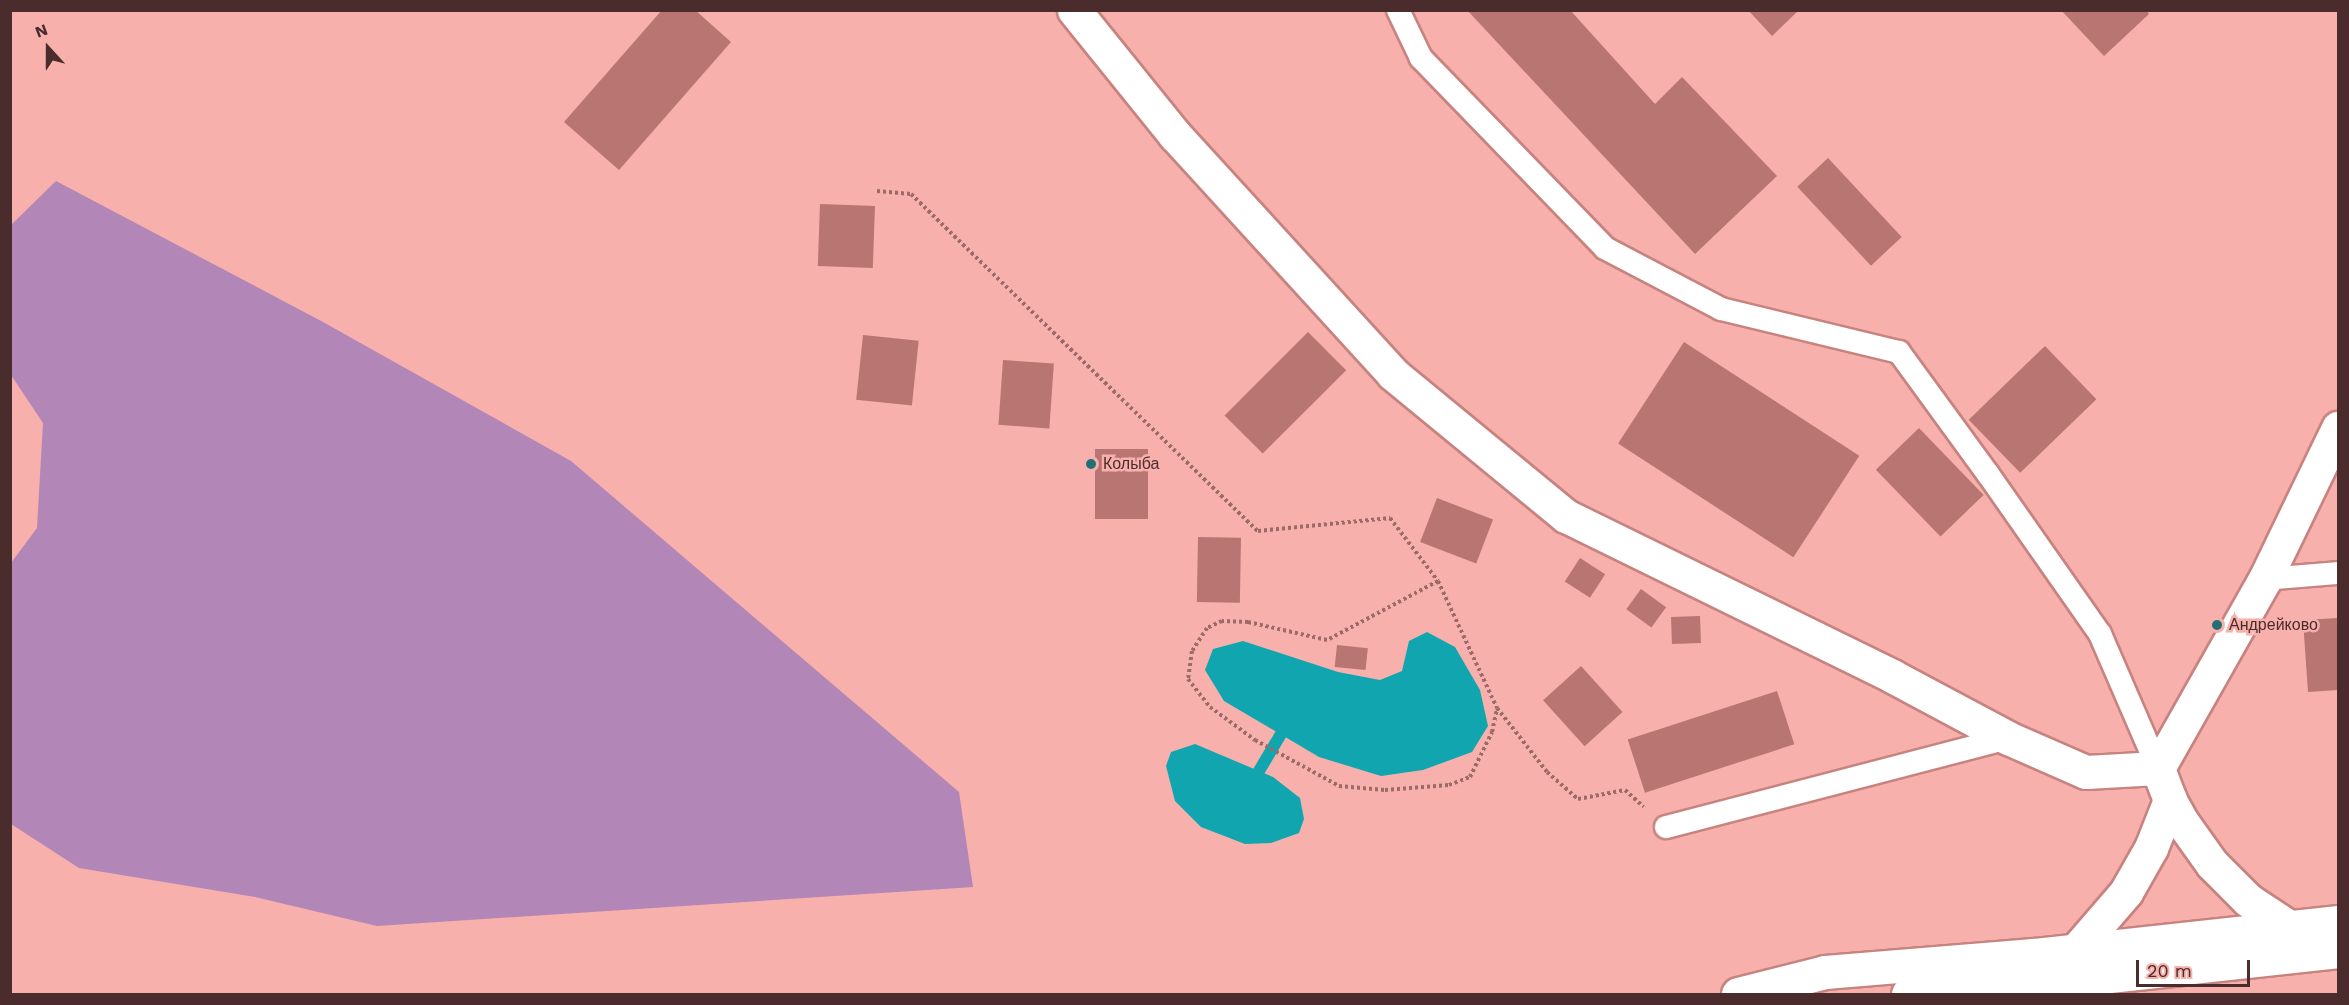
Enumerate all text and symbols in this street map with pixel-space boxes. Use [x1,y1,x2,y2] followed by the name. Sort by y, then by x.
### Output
[18,18,78,78] north arrow
[32,20,50,42] text: N
[1103,454,1159,474] place label: Колыба
[1084,457,1098,471] marker: Колыба
[2229,615,2318,635] place label: Андрейково
[2210,618,2224,632] marker: Андрейково
[2139,948,2253,986] scale bar
[2147,960,2192,981] text: 20 m

